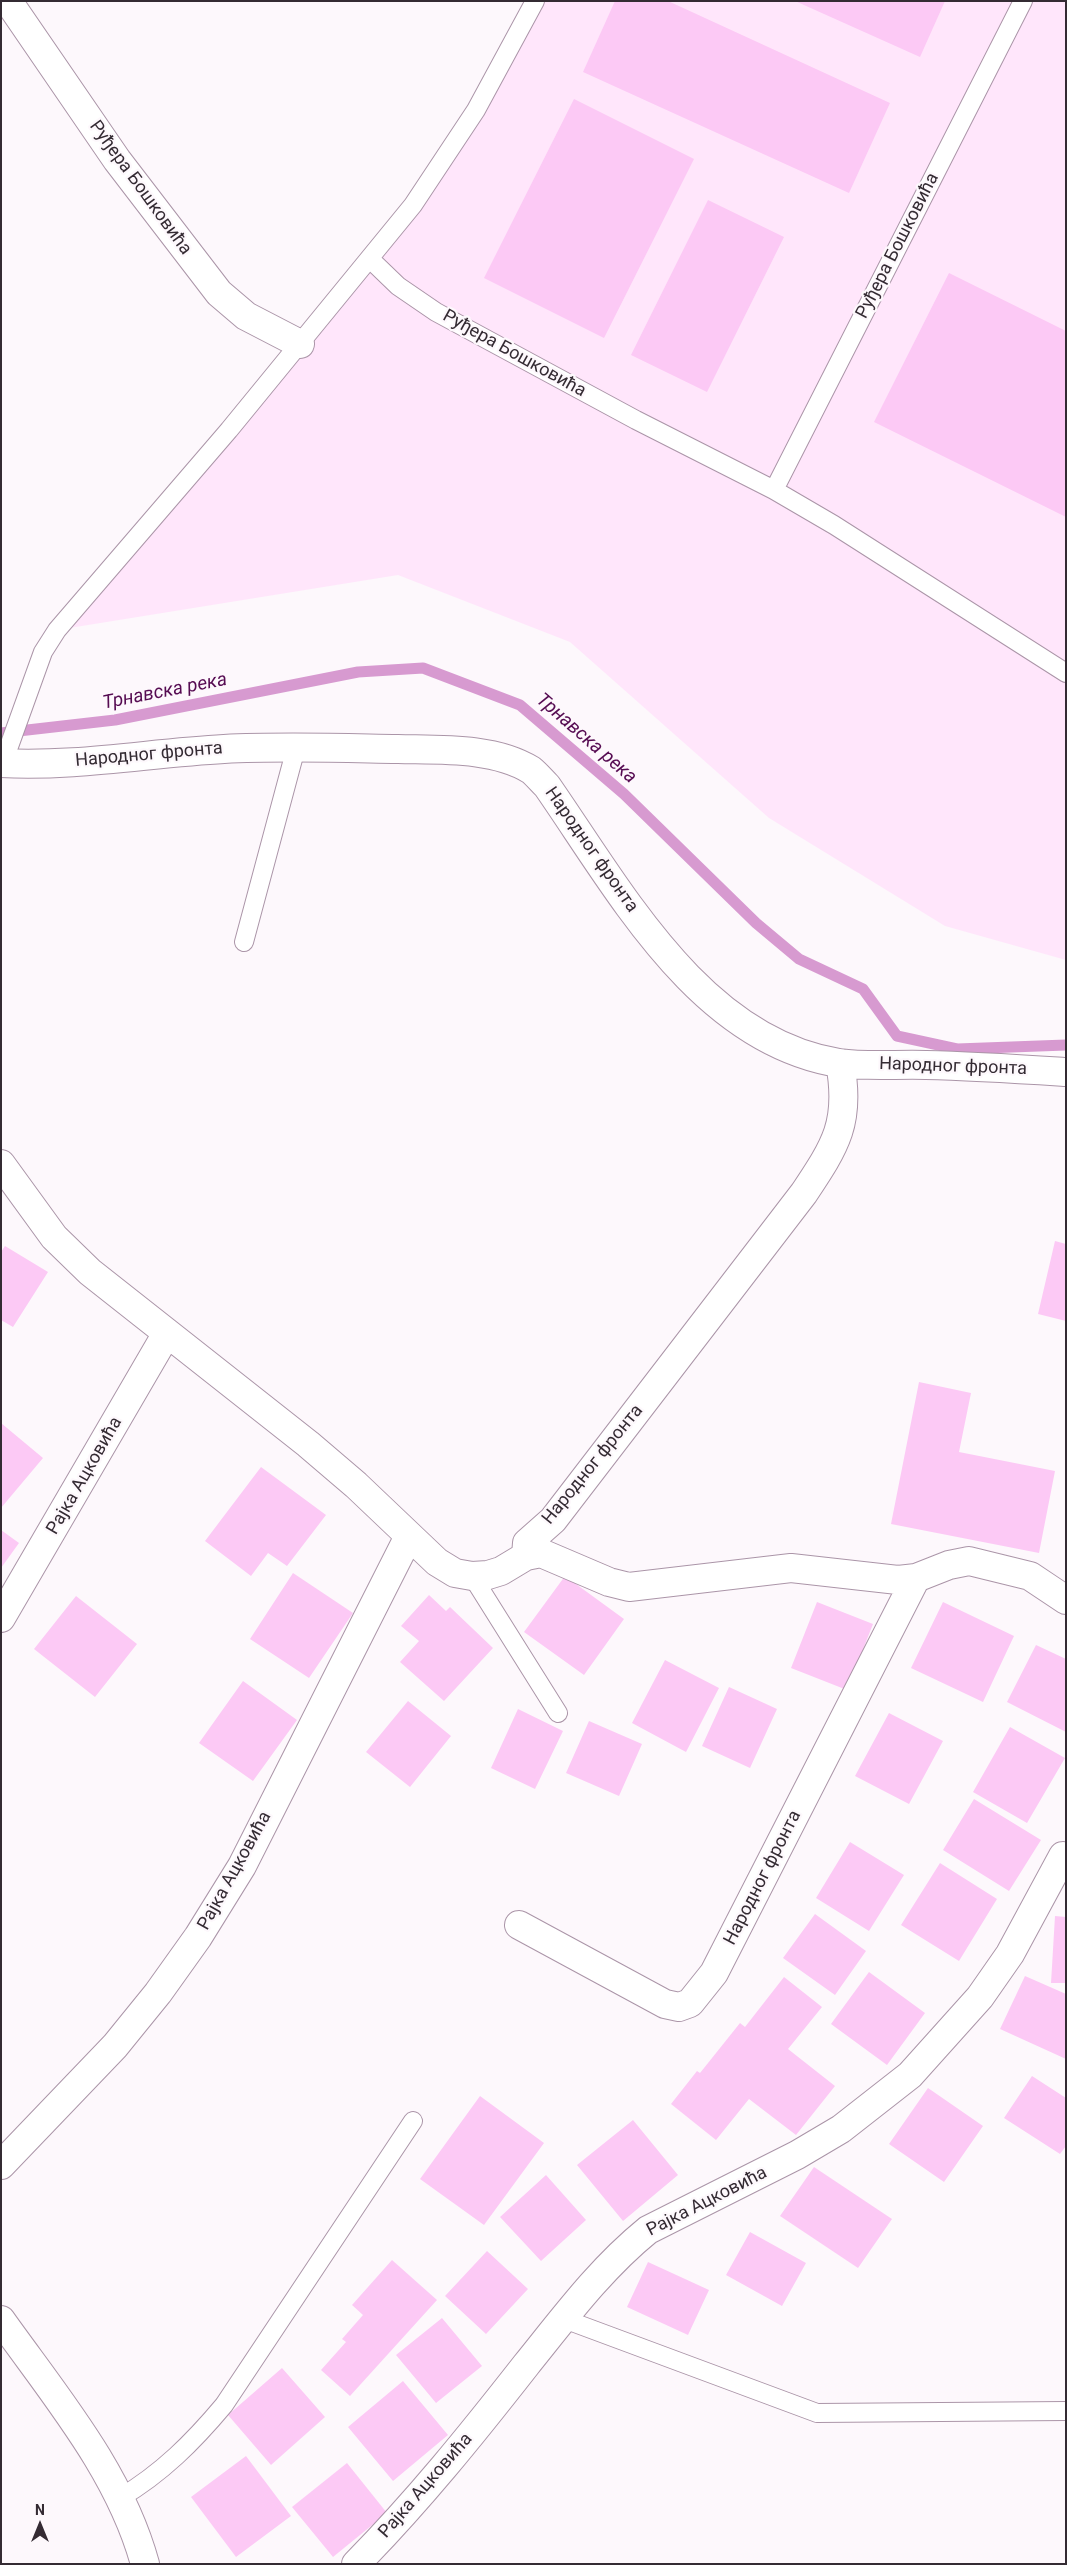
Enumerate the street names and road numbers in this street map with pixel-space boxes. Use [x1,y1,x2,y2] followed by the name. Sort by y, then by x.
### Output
[84,117,196,259] street label: Руђера Бошковића
[852,170,944,322] street label: Руђера Бошковића
[439,306,589,402] street label: Руђера Бошковића
[74,738,224,772] street label: Народног фронта
[540,783,642,917] street label: Народног фронта
[879,1054,1027,1080] street label: Народног фронта
[538,1401,648,1529] street label: Народног фронта
[43,1413,127,1539] street label: Рајка Ацковића
[720,1807,806,1949] street label: Народног фронта
[193,1808,277,1934] street label: Рајка Ацковића
[643,2162,771,2242] street label: Рајка Ацковића
[374,2429,478,2543] street label: Рајка Ацковића

